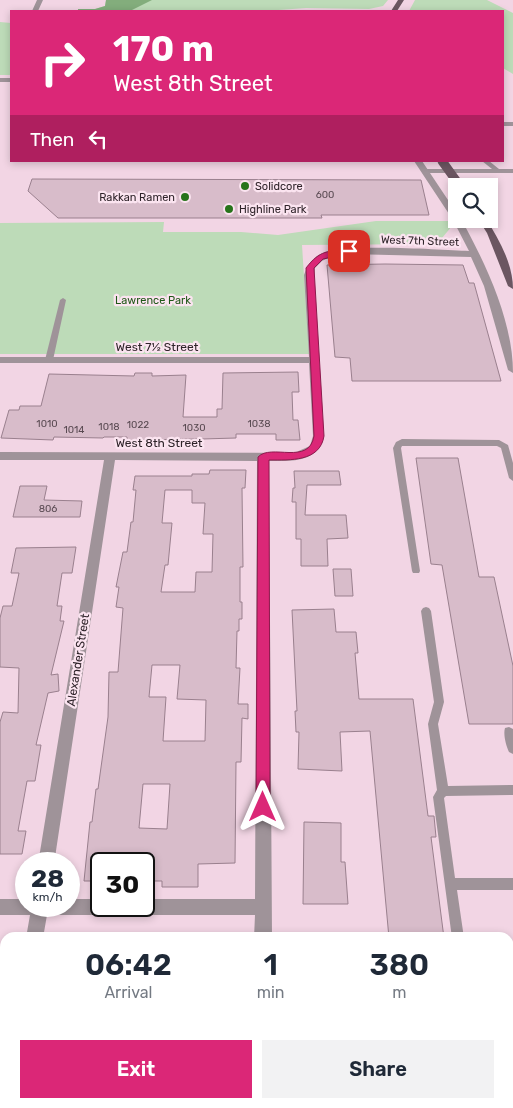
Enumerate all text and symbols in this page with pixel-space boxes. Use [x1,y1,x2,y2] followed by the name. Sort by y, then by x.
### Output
[113,28,214,70] text: 170 m
[30,30,95,95] icon: right
[113,70,273,97] text: West 8th Street
[84,125,112,153] icon: left
[30,128,74,151] text: Then
[448,178,498,228] map controls
[448,178,498,228] button: search
[239,180,251,192] marker: Solidcore
[255,180,303,193] place label: Solidcore
[316,189,334,201] house number: 600
[99,191,175,204] place label: Rakkan Ramen
[179,191,191,203] marker: Rakkan Ramen
[223,203,235,215] marker: Highline Park
[239,203,307,216] place label: Highline Park
[328,230,370,272] pin
[381,233,460,249] street label: West 7th Street
[335,237,363,265] icon: arrive
[115,294,191,307] park label: Lawrence Park
[116,340,199,354] street label: West 7½ Street
[36,418,58,430] house number: 1010
[248,418,271,430] house number: 1038
[127,419,149,431] house number: 1022
[98,421,120,433] house number: 1018
[183,422,206,434] house number: 1030
[63,424,85,436] house number: 1014
[115,436,203,450] street label: West 8th Street
[39,503,57,515] house number: 806
[64,612,92,707] street label: Alexander Street
[236,780,288,832] position arrow
[90,852,155,917] speed limit sign: 30
[31,864,64,893] text: 28
[33,890,62,904] text: km/h
[85,947,172,983] text: 06:42
[263,947,278,983] text: 1
[370,947,429,983] text: 380
[104,983,152,1002] text: Arrival
[257,983,285,1002] text: min
[392,983,406,1002] text: m
[20,1040,252,1098] button: Exit
[262,1040,494,1098] button: Share

